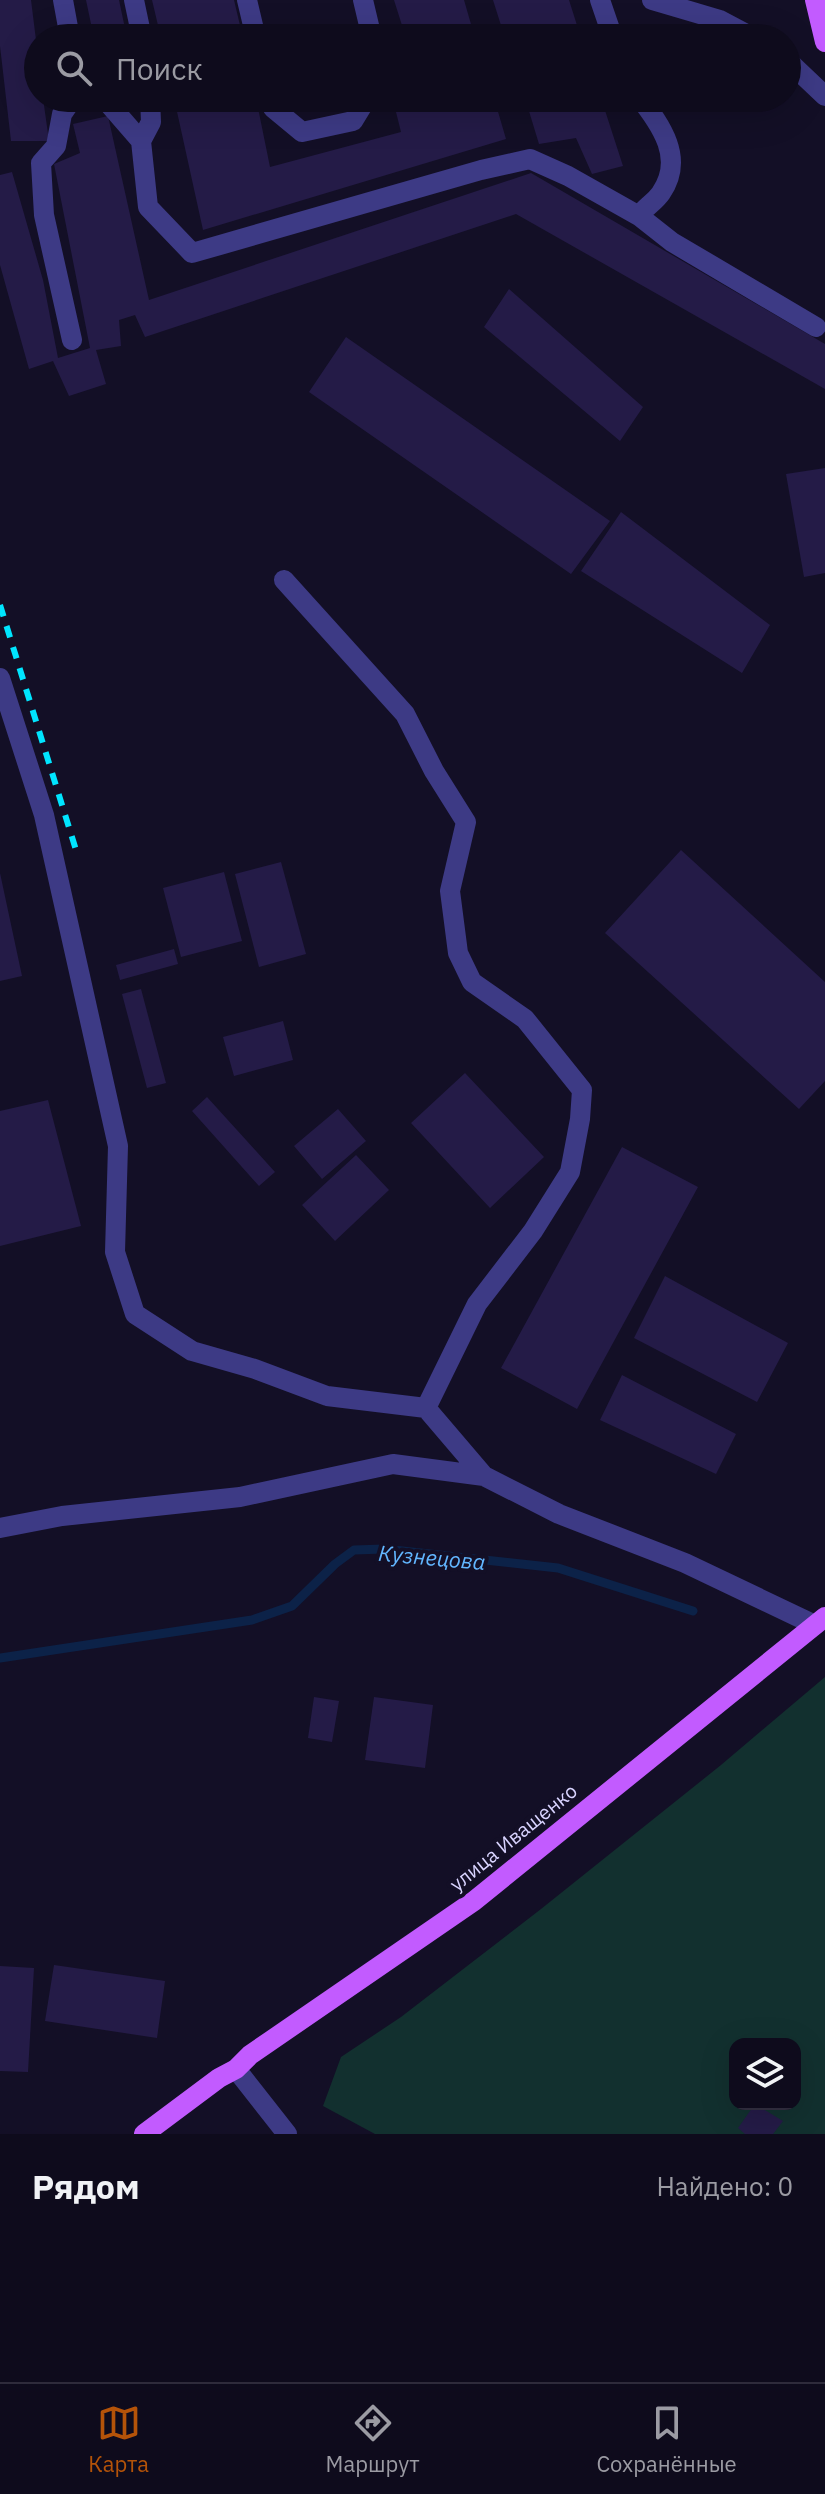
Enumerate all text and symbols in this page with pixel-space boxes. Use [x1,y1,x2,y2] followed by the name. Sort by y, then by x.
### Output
[24,24,801,112] search box
[52,46,96,90] icon: search
[116,49,203,88] text: Поиск
[377,1538,487,1576] water label: Кузнецова
[443,1777,583,1897] street label: улица Иващенко
[729,2038,801,2110] map controls
[729,2038,801,2110] button: layers
[32,2164,140,2208] text: Рядом
[656,2169,793,2203] text: Найдено: 0
[88,2401,149,2478] tab: Карта
[326,2401,420,2478] tab: Маршрут
[596,2401,737,2478] tab: Сохранённые

